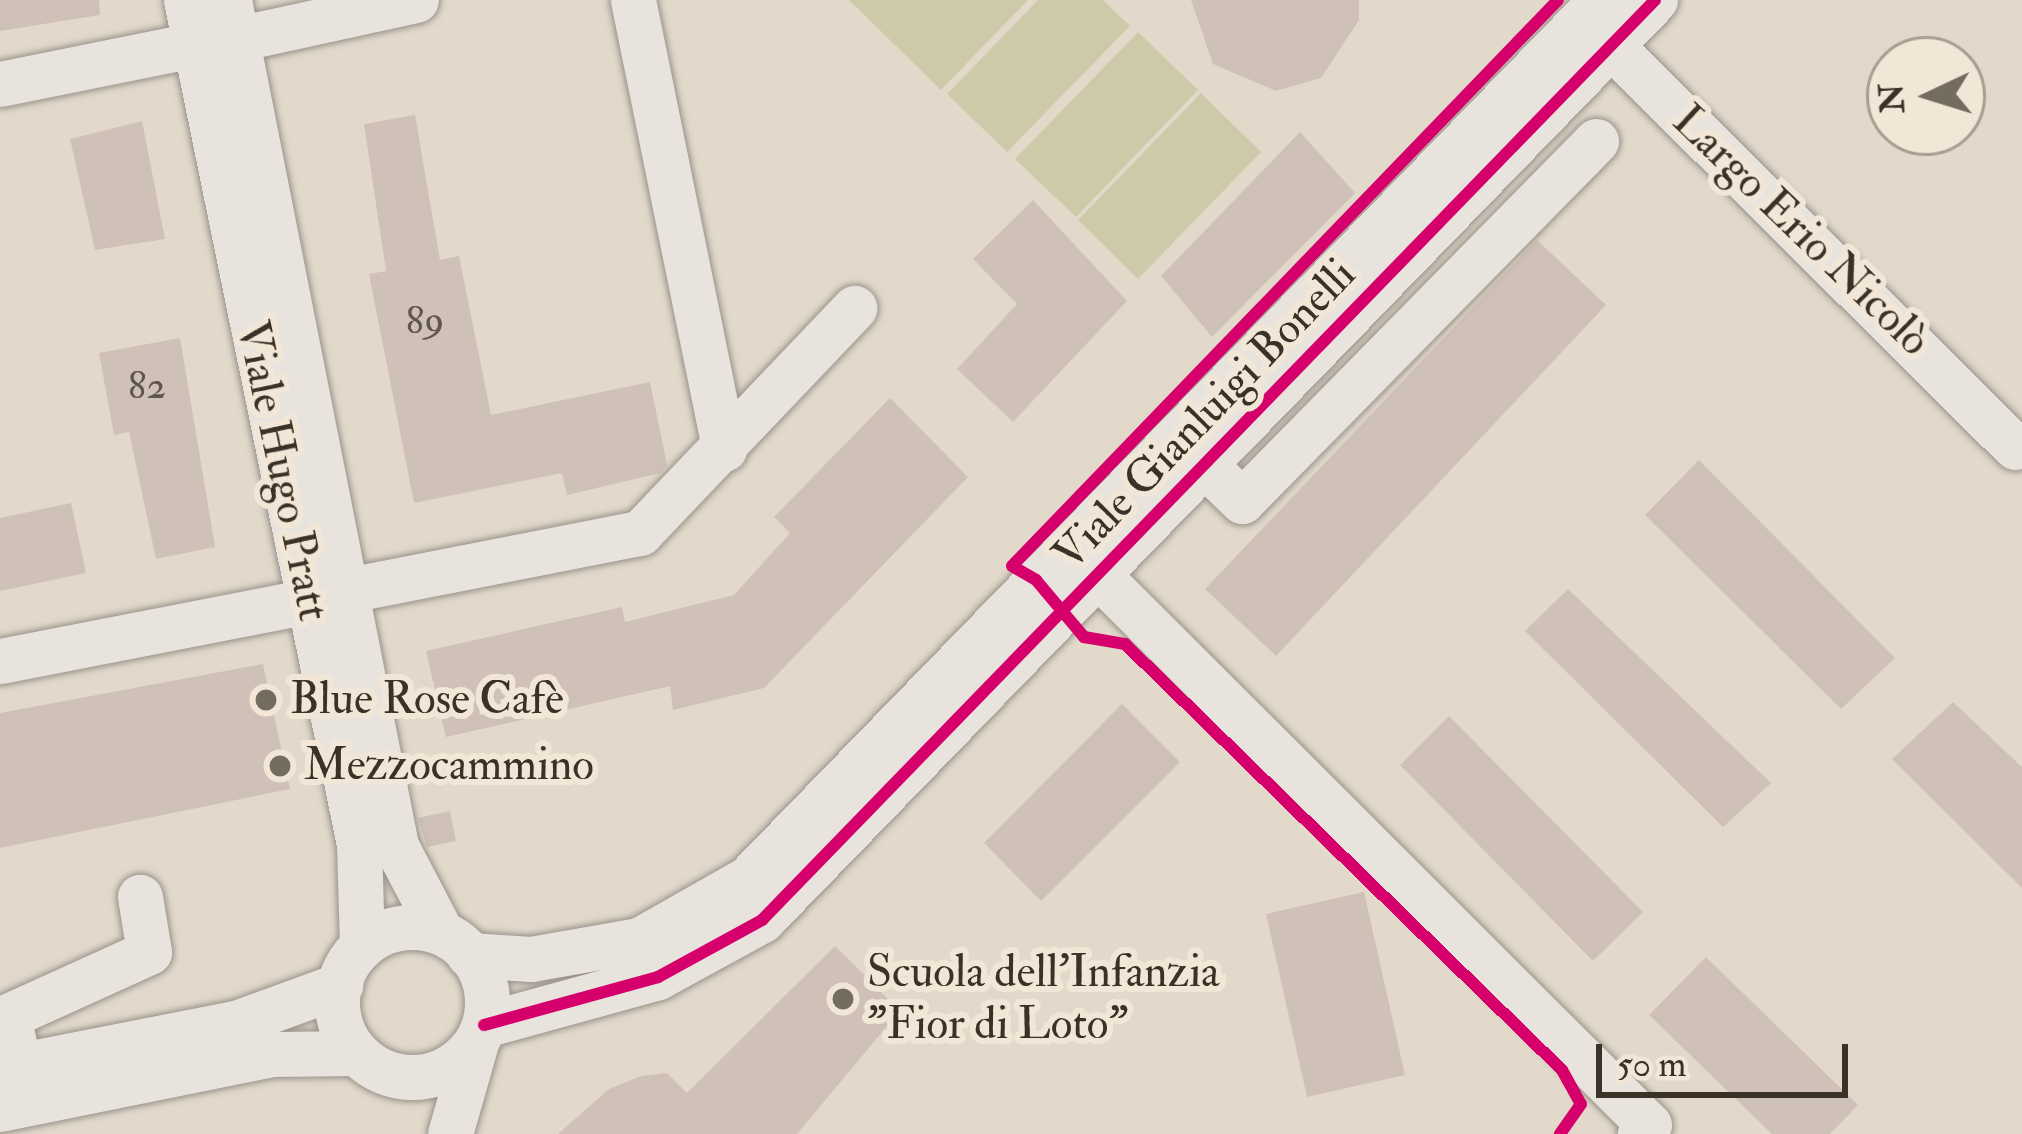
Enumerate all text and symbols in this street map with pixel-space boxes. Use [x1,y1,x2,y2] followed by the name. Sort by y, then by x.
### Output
[1866,36,1986,156] north arrow
[1661,94,1941,368] street label: Largo Erio Nicolò
[1043,248,1367,582] street label: Viale Gianluigi Bonelli
[406,298,444,344] house number: 89
[224,316,340,626] street label: Viale Hugo Pratt
[128,363,166,409] house number: 82
[290,673,564,727] place label: Blue Rose Cafè
[253,687,279,713] marker: Blue Rose Cafè
[304,739,594,793] place label: Mezzocammino
[267,753,293,779] marker: Mezzocammino
[867,946,1220,1052] place label: Scuola dell'Infanzia "Fior di Loto"
[830,986,856,1012] marker: Scuola dell'Infanzia "Fior di Loto"
[1602,1020,1854,1094] scale bar
[1617,1042,1686,1087] text: 50 m

